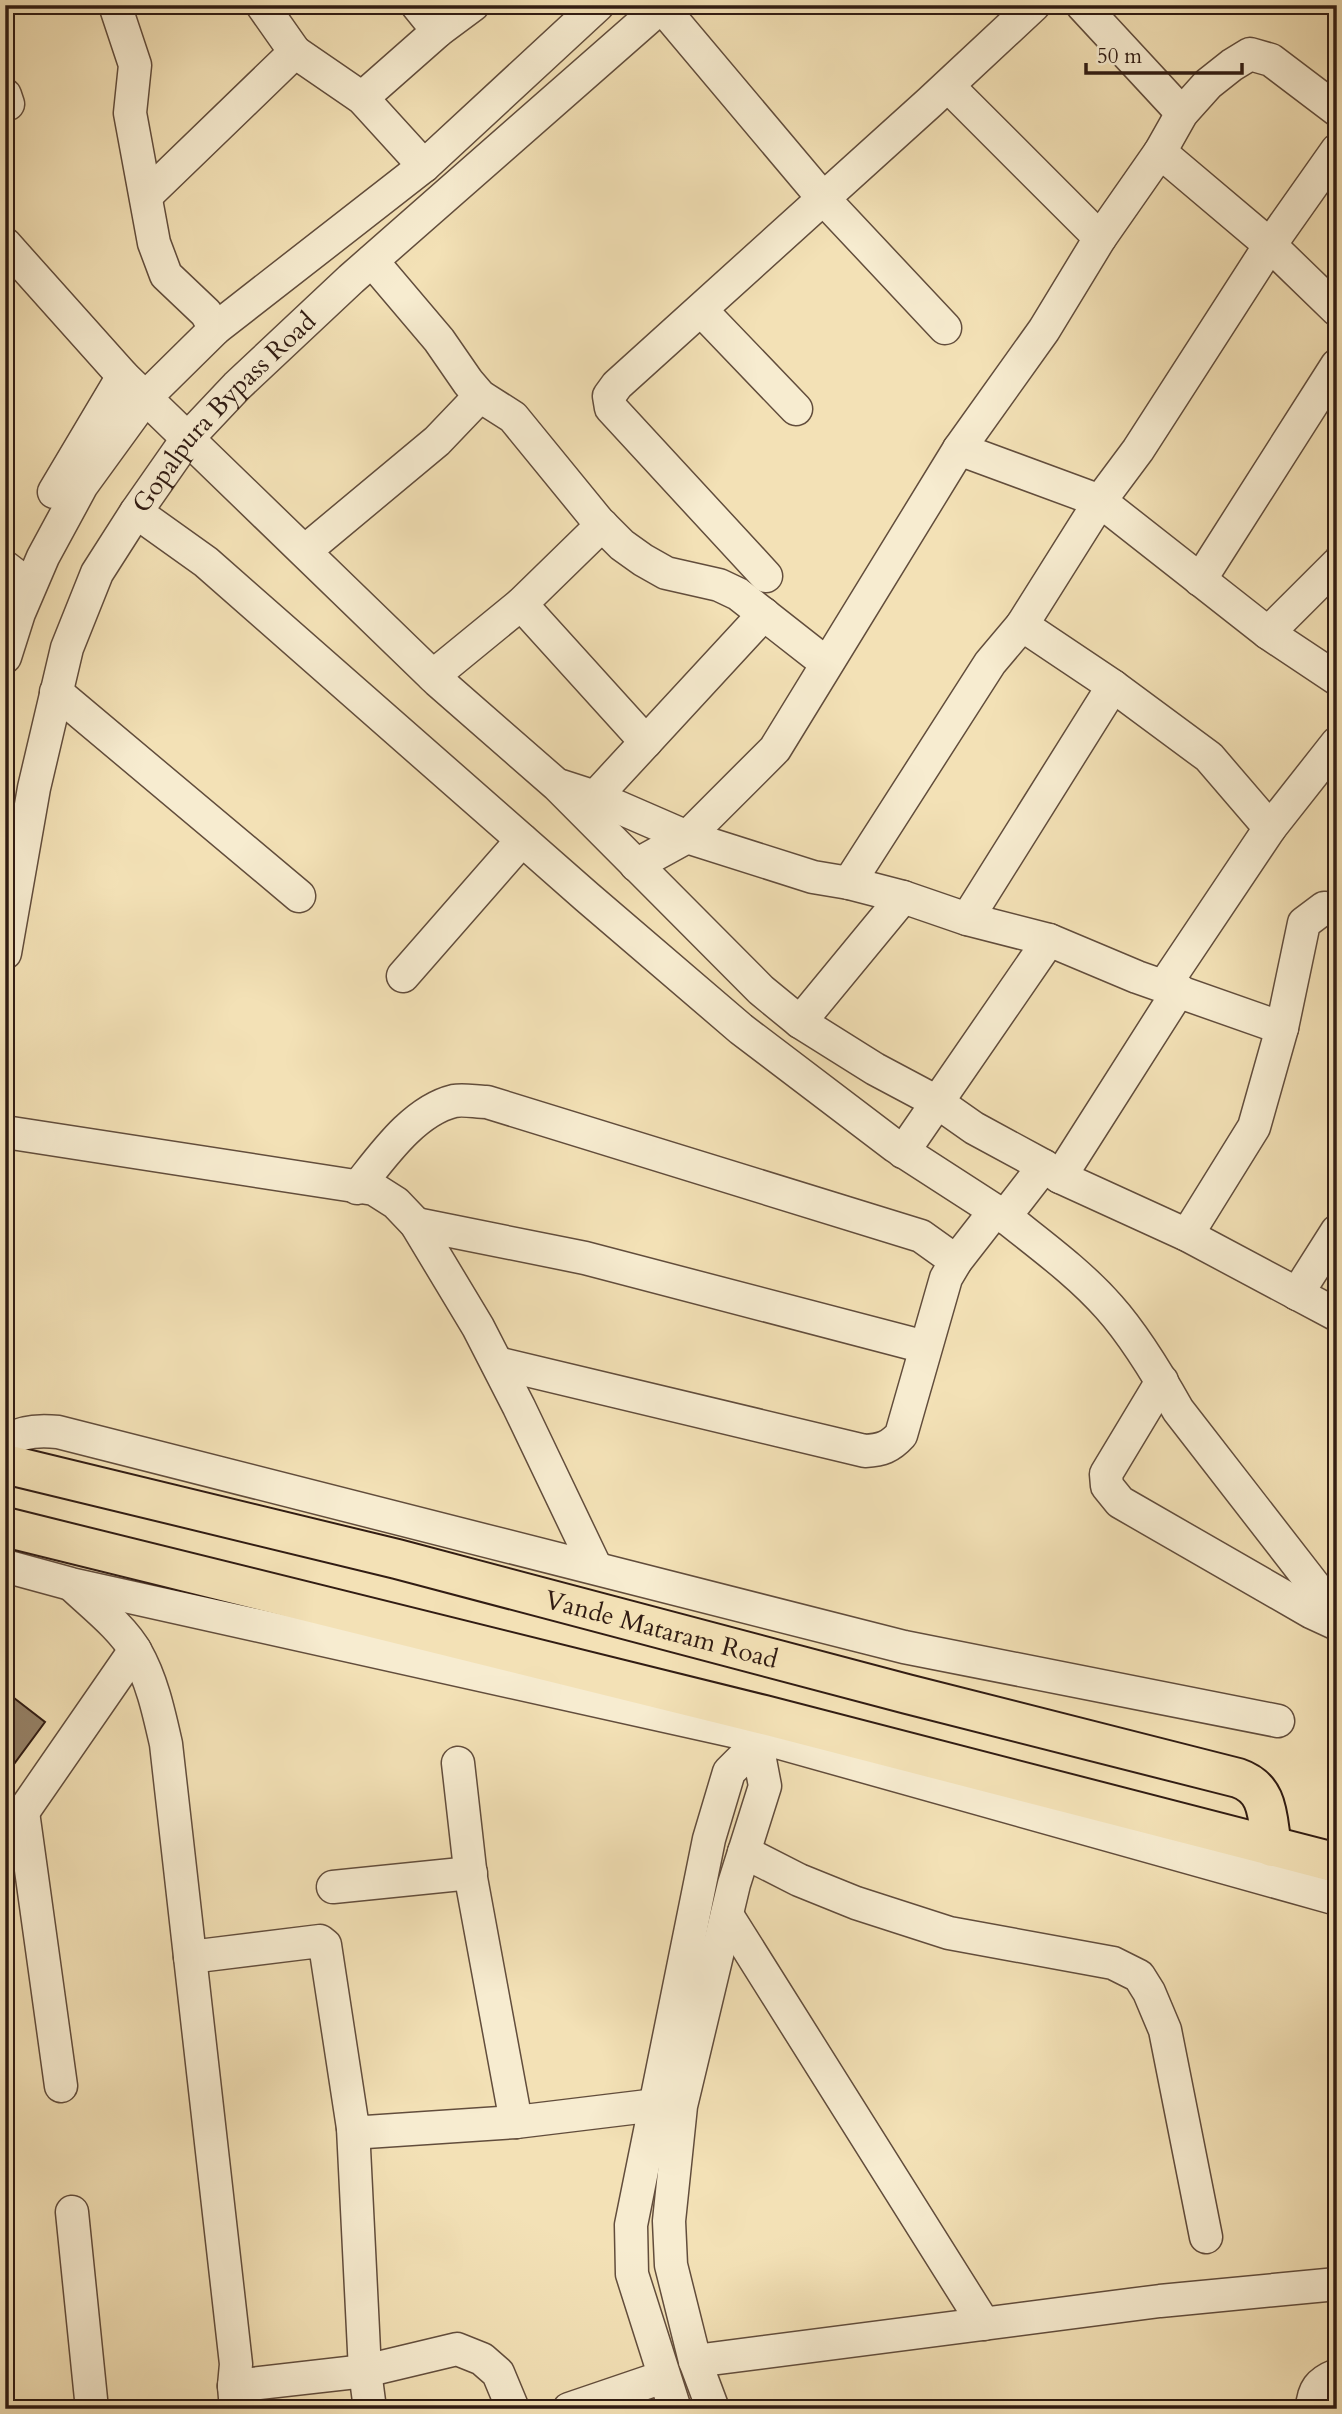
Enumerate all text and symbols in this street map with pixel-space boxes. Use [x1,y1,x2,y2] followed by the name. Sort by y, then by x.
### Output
[1086,32,1242,76] scale bar
[1097,42,1142,71] text: 50 m
[124,304,323,519] street label: Gopalpura Bypass Road
[541,1581,782,1677] street label: Vande Mataram Road

